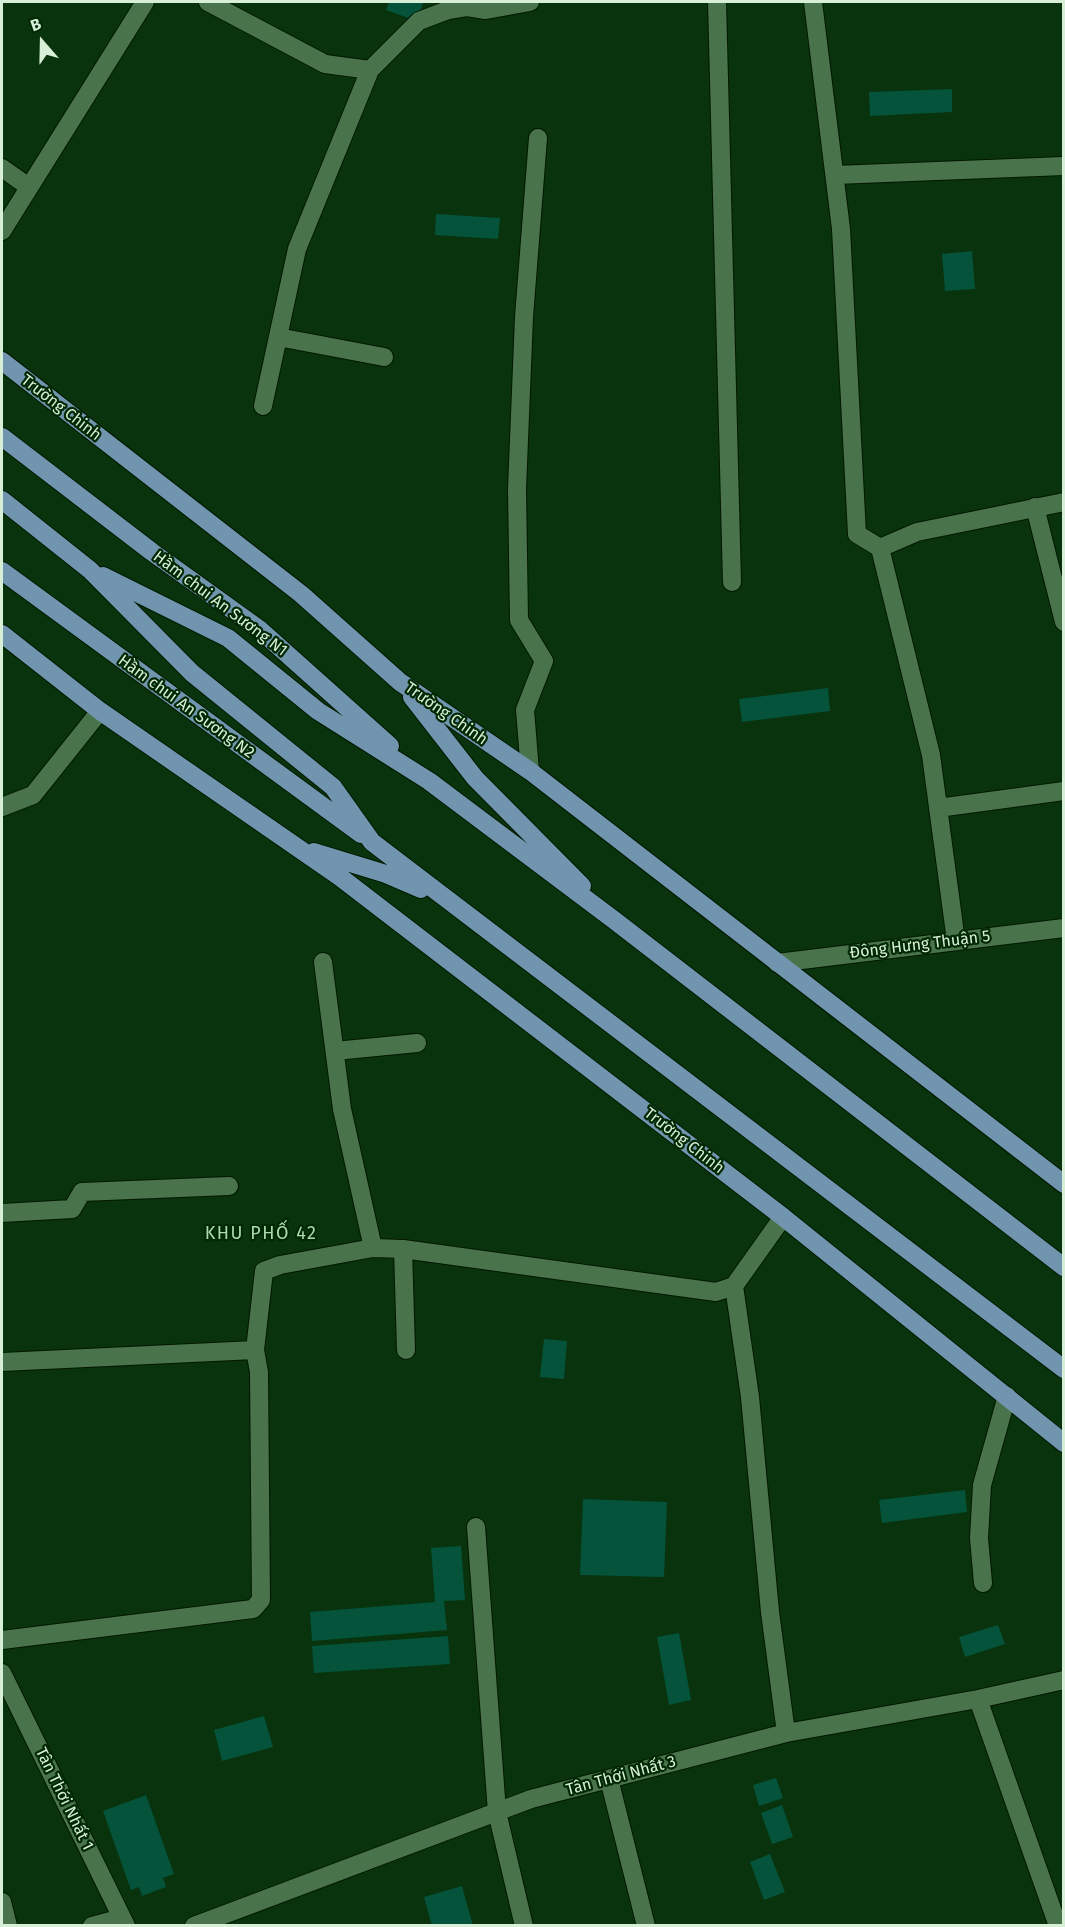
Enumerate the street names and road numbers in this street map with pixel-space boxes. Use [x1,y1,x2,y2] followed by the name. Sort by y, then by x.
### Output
[17,371,105,445] street label: Trường Chinh
[149,547,291,661] street label: Hầm chui An Sương N1
[114,651,258,763] street label: Hầm chui An Sương N2
[401,679,491,749] street label: Trường Chinh
[849,927,991,963] street label: Đông Hưng Thuận 5
[640,1104,728,1178] street label: Trường Chinh
[31,1745,97,1853] street label: Tân Thới Nhất 1
[564,1752,678,1800] street label: Tân Thới Nhất 3

